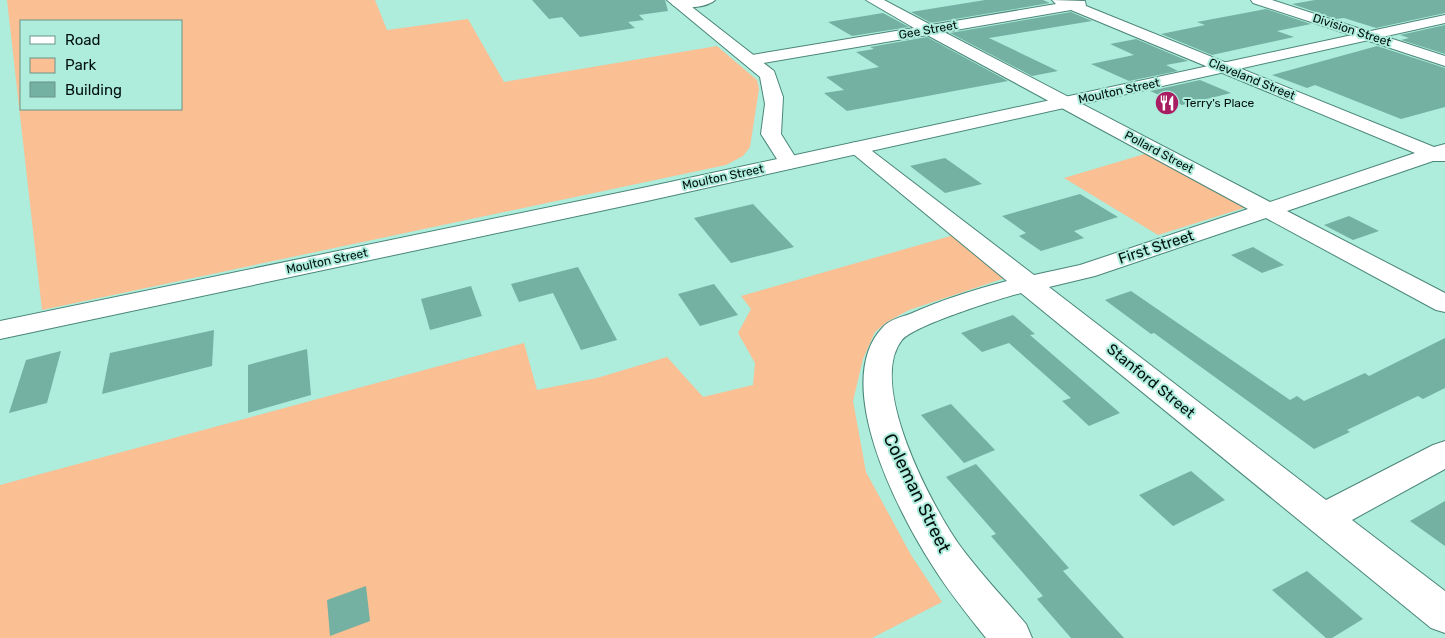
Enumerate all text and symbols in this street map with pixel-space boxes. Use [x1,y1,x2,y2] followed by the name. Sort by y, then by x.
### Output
[1311,11,1393,49] street label: Division Street
[898,18,959,42] street label: Gee Street
[20,20,182,110] legend
[65,31,101,49] text: Road
[1207,55,1298,103] street label: Cleveland Street
[65,56,96,74] text: Park
[1077,75,1161,106] street label: Moulton Street
[65,81,122,99] text: Building
[1154,90,1180,116] restaurant icon: Terry's Place
[1184,96,1255,110] place label: Terry's Place
[1122,128,1196,176] street label: Pollard Street
[681,161,765,192] street label: Moulton Street
[1116,226,1196,268] street label: First Street
[285,245,369,276] street label: Moulton Street
[1103,340,1199,422] street label: Stanford Street
[879,430,955,556] street label: Coleman Street

